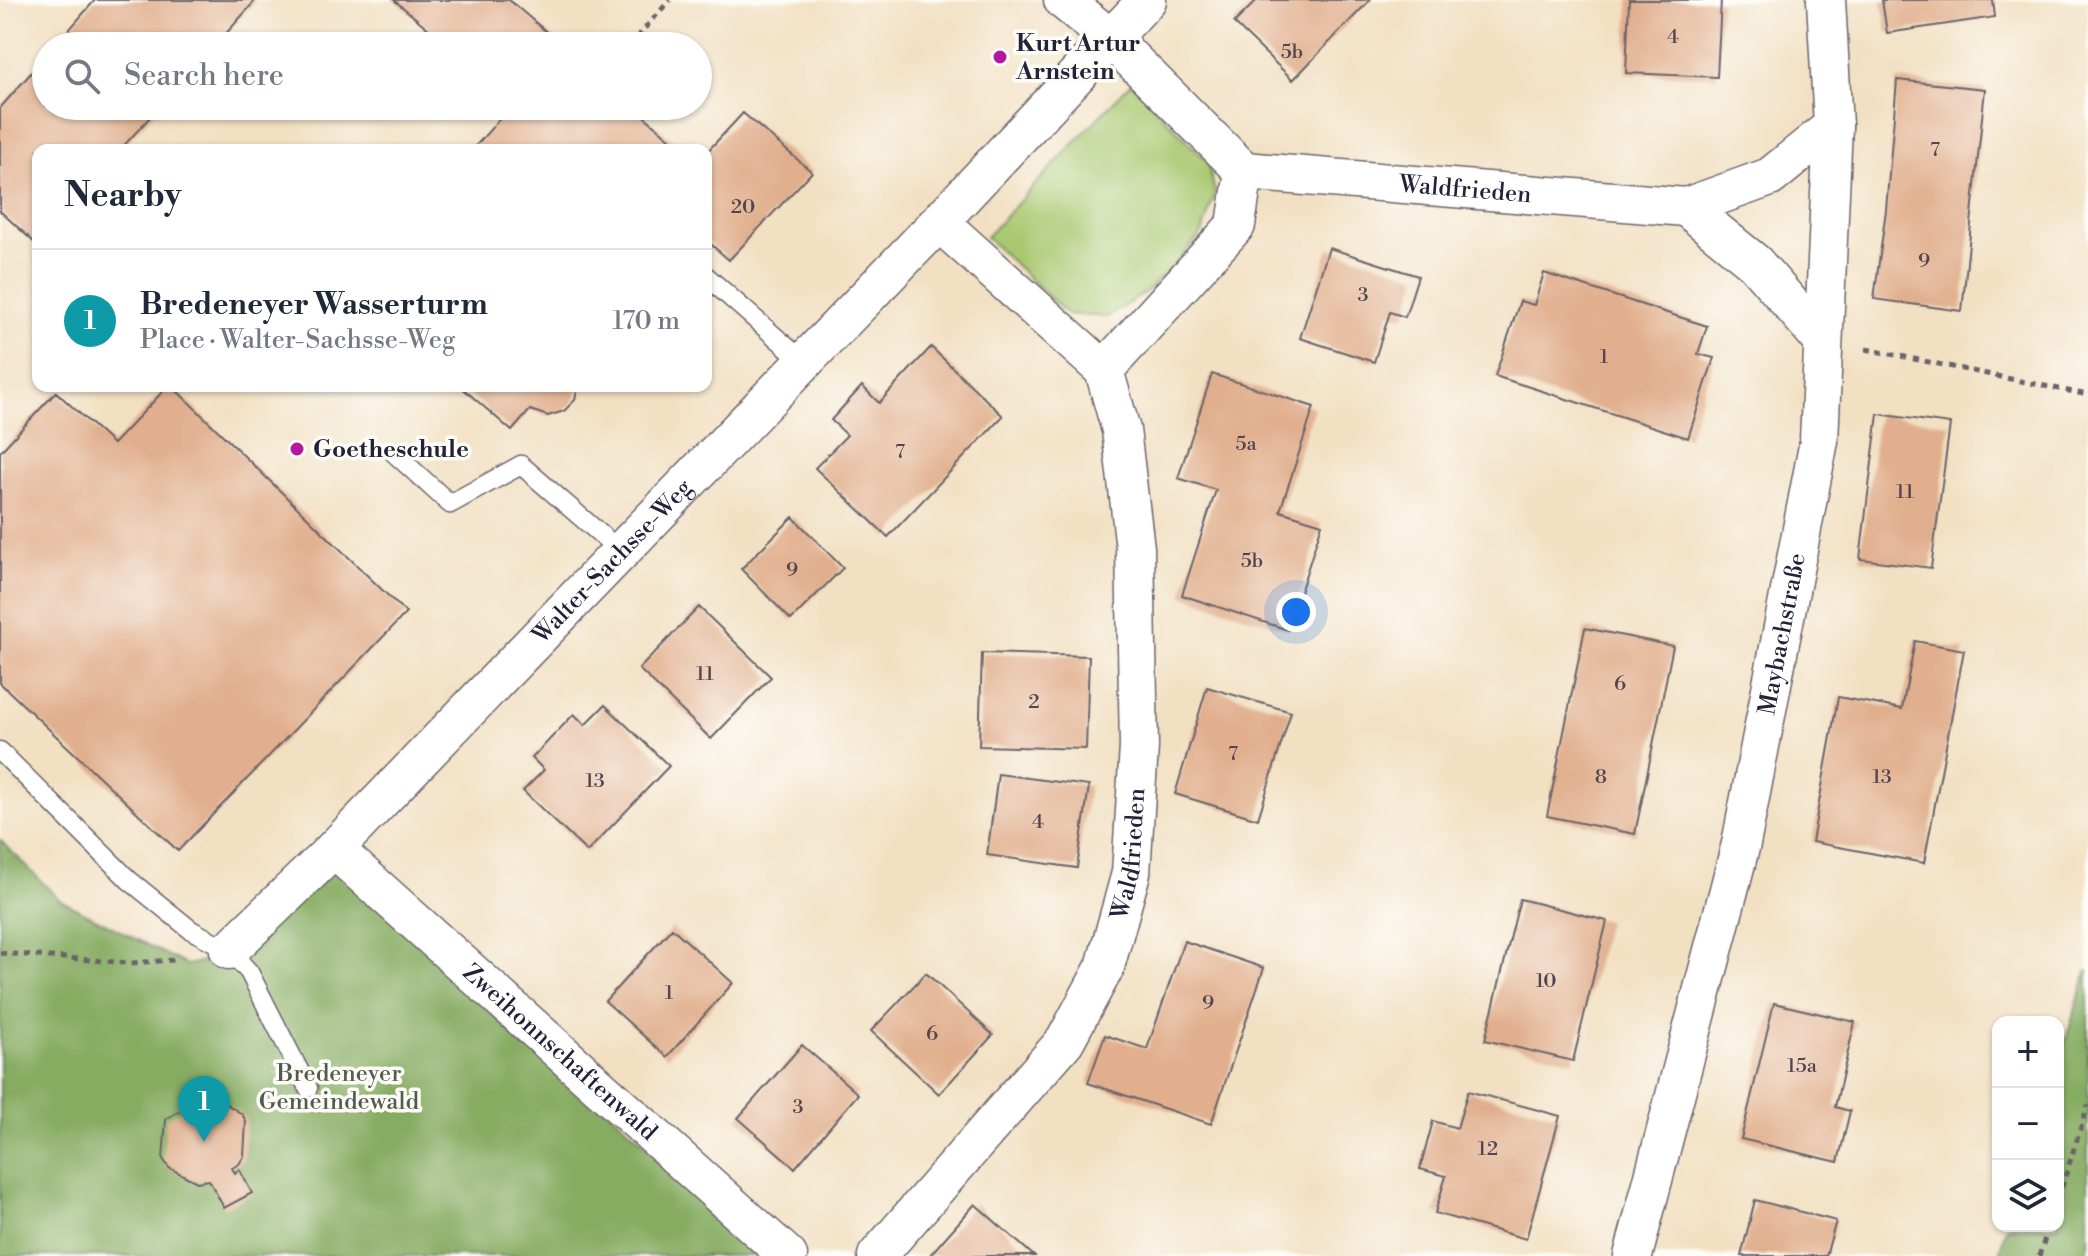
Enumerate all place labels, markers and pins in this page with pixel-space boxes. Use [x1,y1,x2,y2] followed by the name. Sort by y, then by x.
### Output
[1015,29,1140,87] place label: Kurt Artur Arnstein
[991,48,1009,66] marker: Kurt Artur Arnstein
[313,435,469,465] place label: Goetheschule
[288,440,306,458] marker: Goetheschule
[178,1076,230,1142] pin: 1

